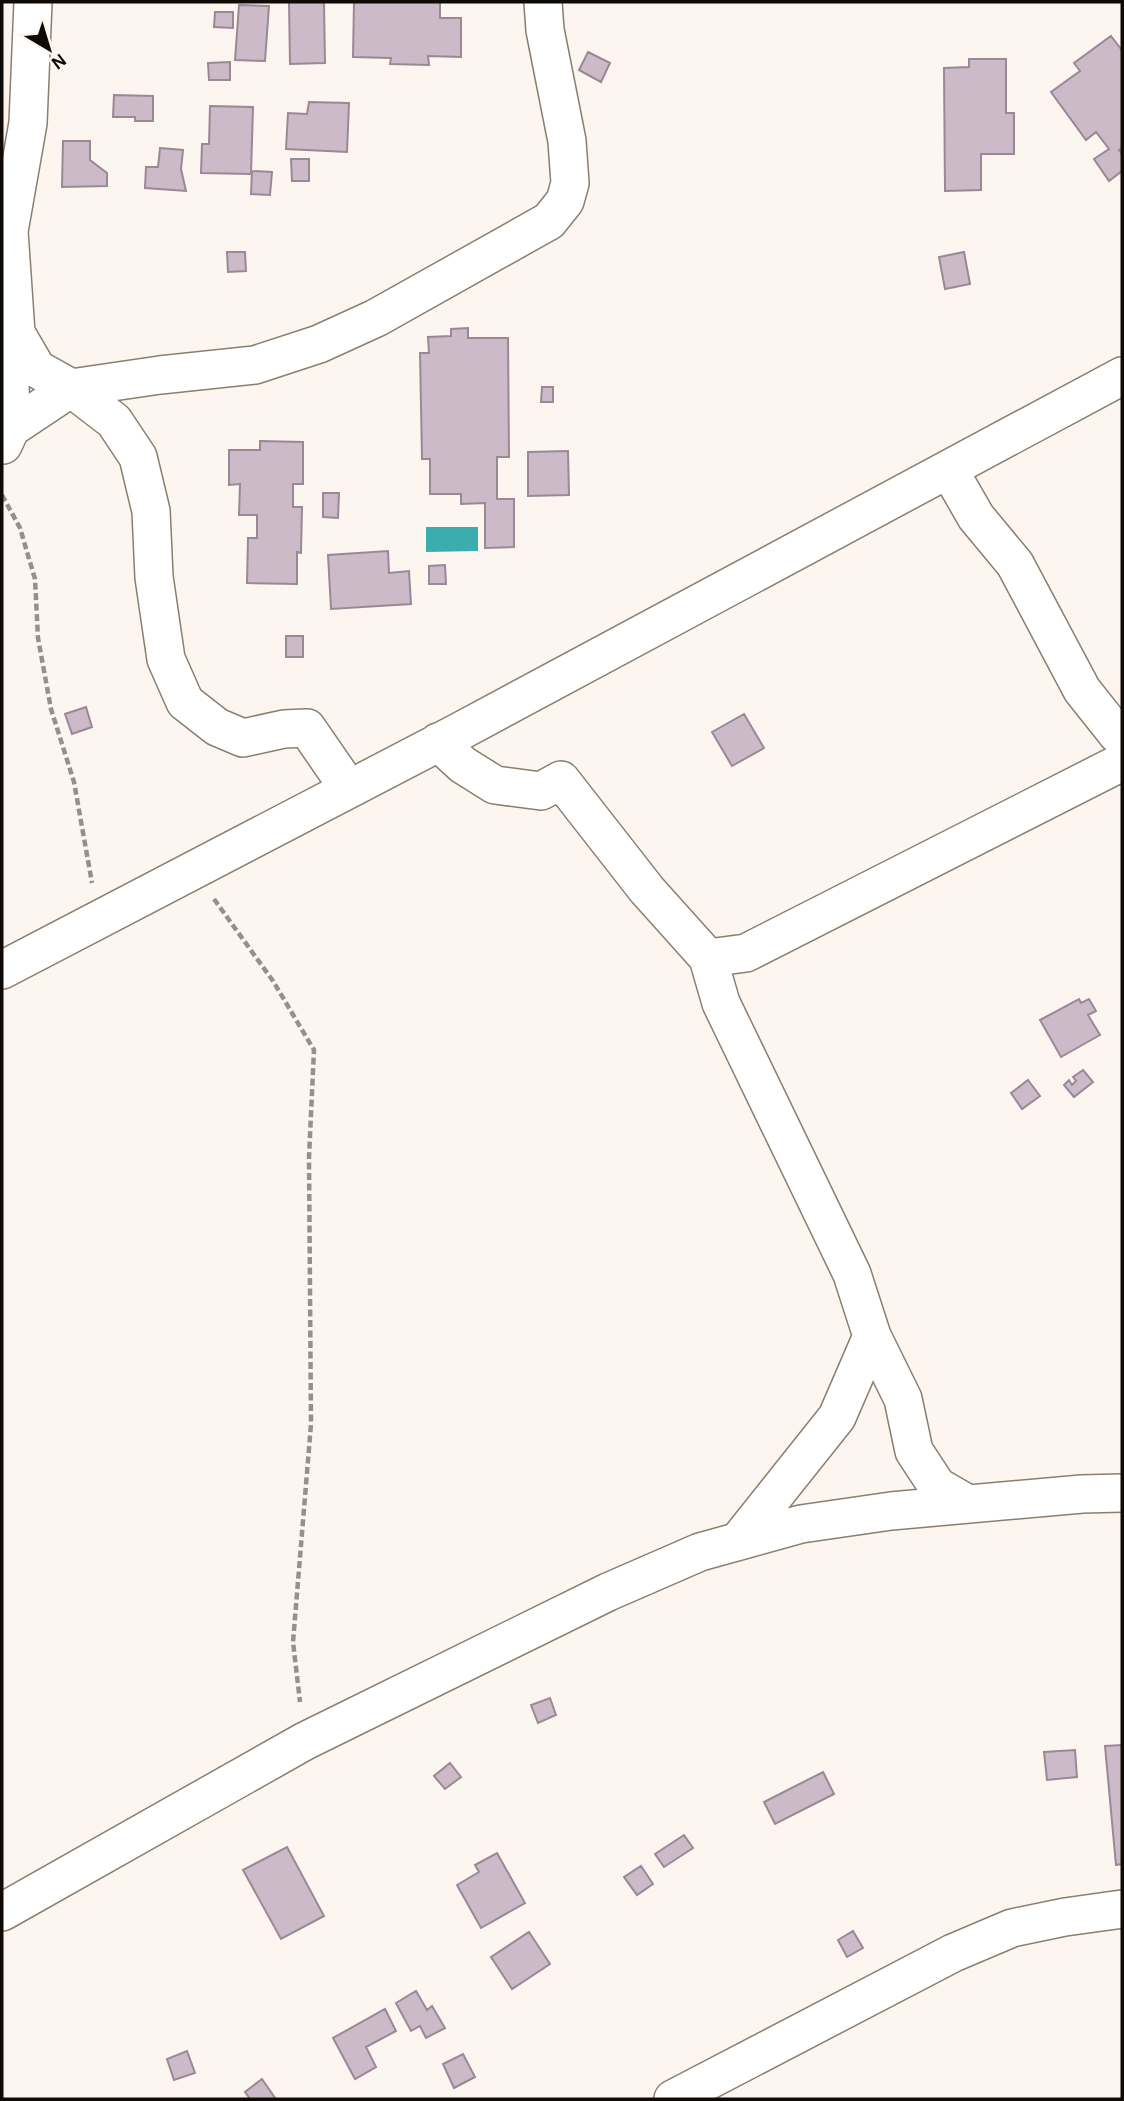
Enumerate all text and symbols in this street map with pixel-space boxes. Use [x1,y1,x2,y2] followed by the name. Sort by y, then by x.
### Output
[14,14,84,84] north arrow
[47,50,70,73] text: N

